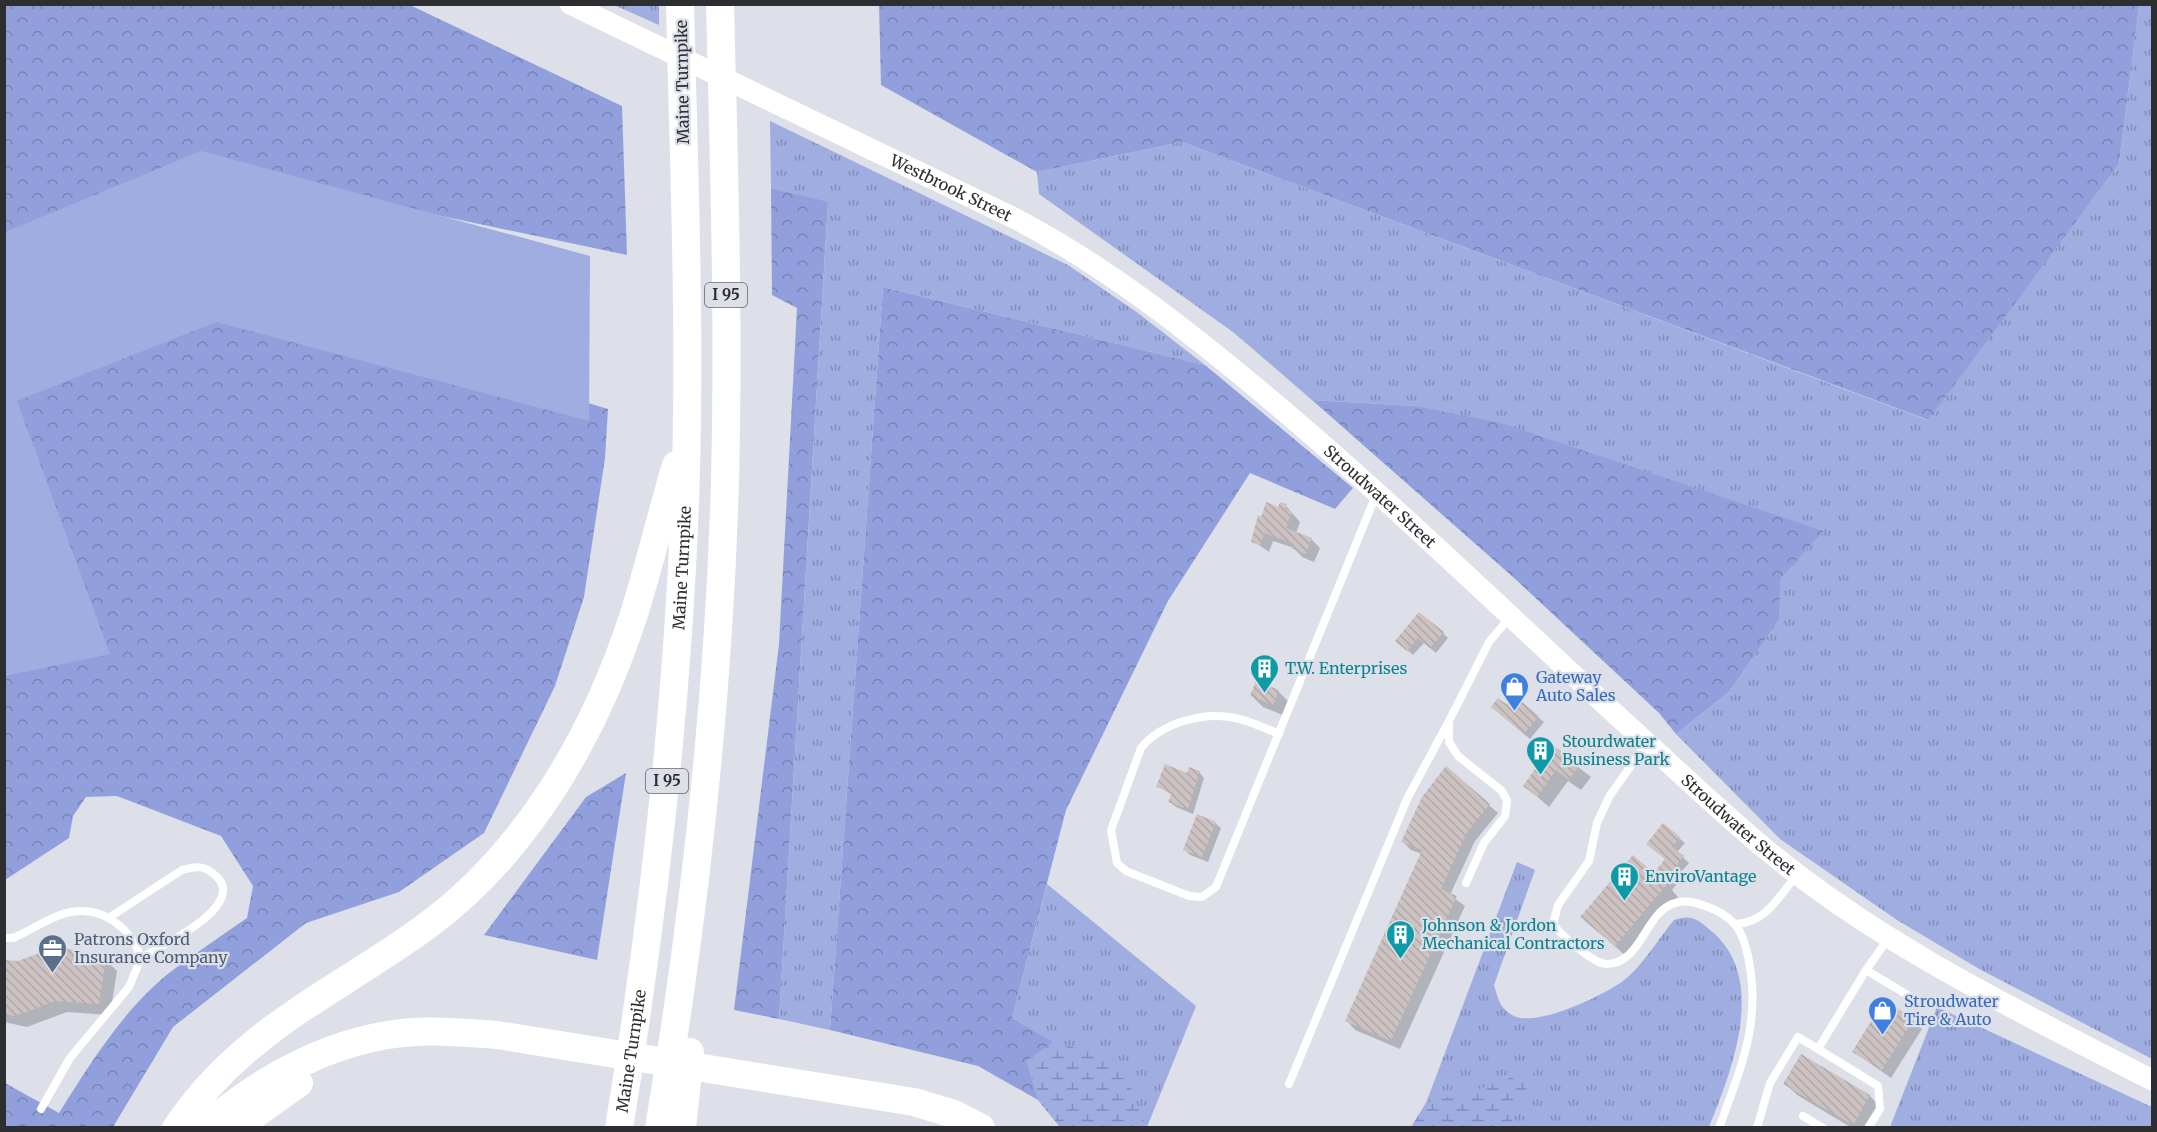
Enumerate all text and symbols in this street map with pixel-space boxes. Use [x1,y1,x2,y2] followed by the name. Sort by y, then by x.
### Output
[671,20,693,144] street label: Maine Turnpike
[886,149,1016,226] street label: Westbrook Street
[705,283,747,307] road number: I 95
[1320,440,1441,553] street label: Stroudwater Street
[668,505,695,630] street label: Maine Turnpike
[1248,652,1280,694] building icon: T.W. Enterprises
[1285,658,1407,678] place label: T.W. Enterprises
[1535,667,1616,705] place label: Gateway Auto Sales
[1499,670,1531,712] shop icon: Gateway Auto Sales
[1562,731,1671,769] place label: Stourdwater Business Park
[1525,734,1557,776] building icon: Stourdwater Business Park
[646,769,688,793] road number: I 95
[1677,770,1800,880] street label: Stroudwater Street
[1608,860,1640,902] building icon: EnviroVantage
[1645,866,1756,886] place label: EnviroVantage
[1421,915,1605,953] place label: Johnson & Jordon Mechanical Contractors
[1385,918,1417,960] building icon: Johnson & Jordon Mechanical Contractors
[74,929,228,967] place label: Patrons Oxford Insurance Company
[37,932,69,974] office icon: Patrons Oxford Insurance Company
[612,988,650,1114] street label: Maine Turnpike
[1904,991,1999,1029] place label: Stroudwater Tire & Auto
[1867,994,1899,1036] shop icon: Stroudwater Tire & Auto

